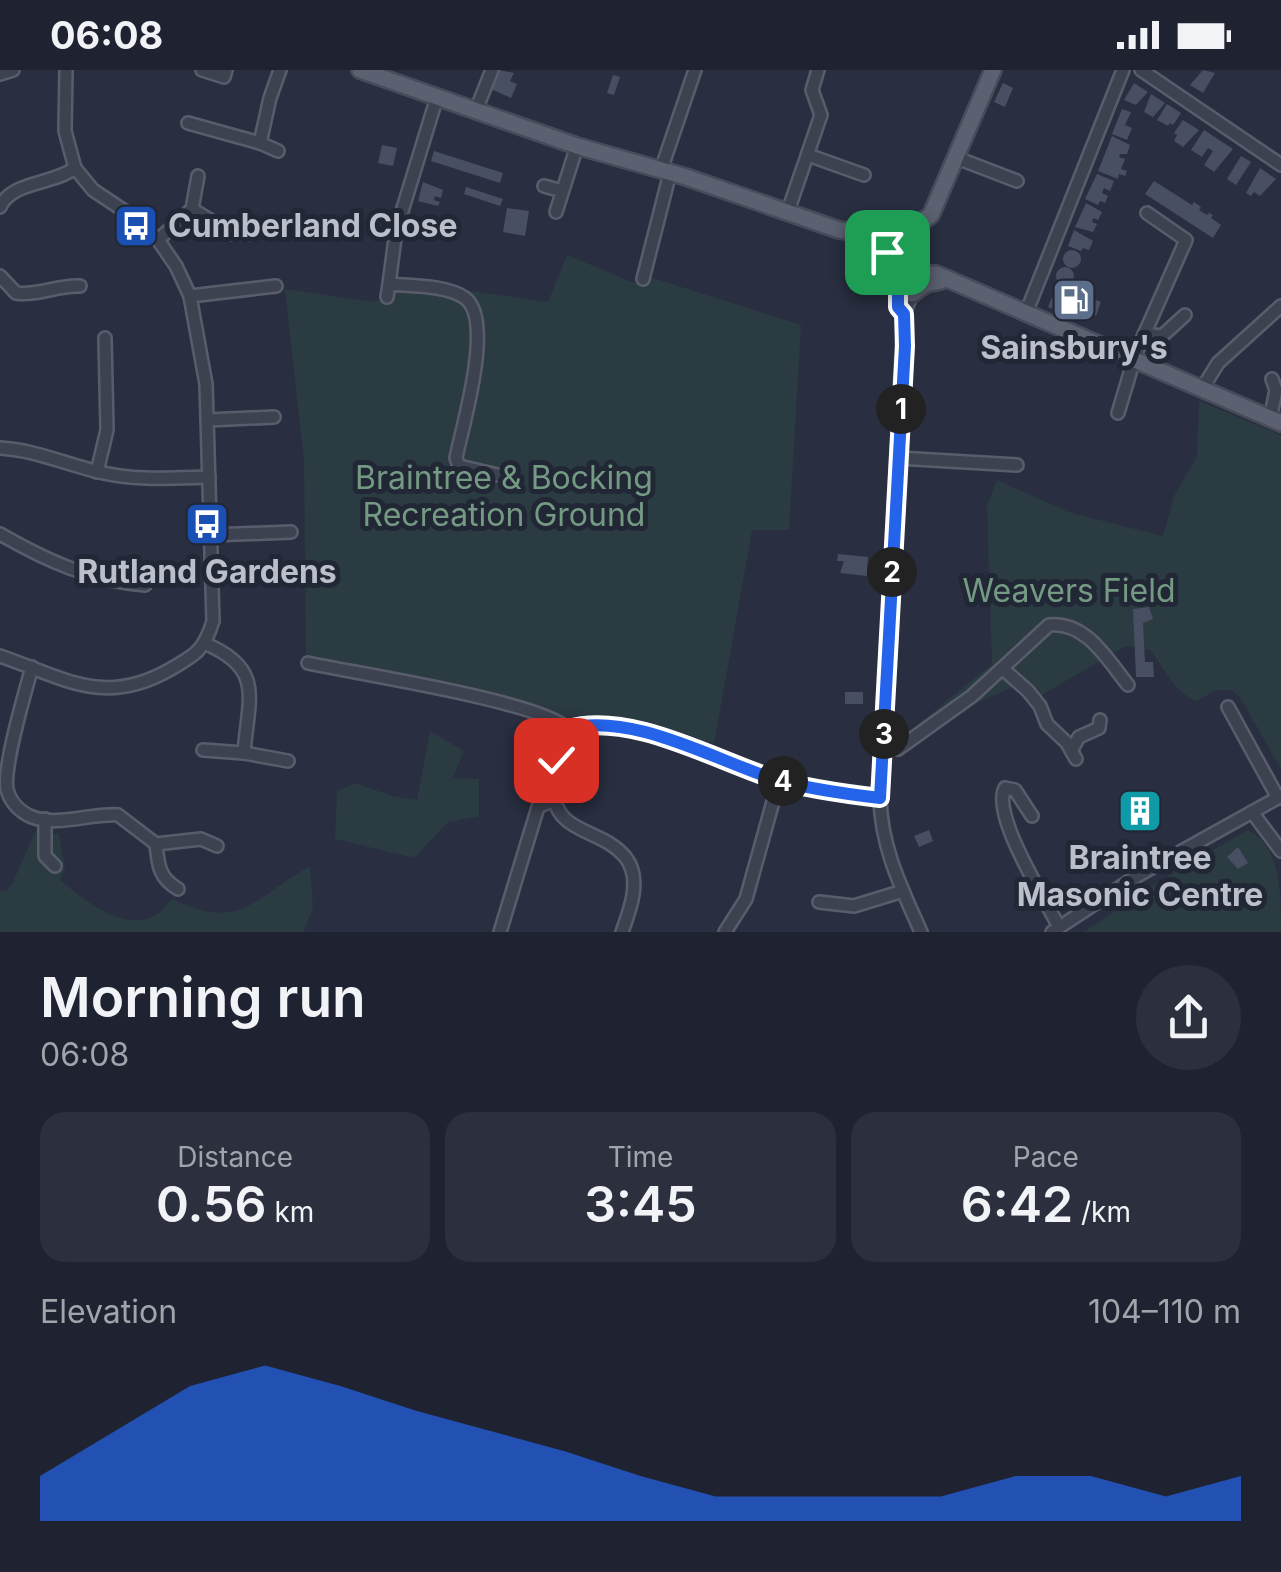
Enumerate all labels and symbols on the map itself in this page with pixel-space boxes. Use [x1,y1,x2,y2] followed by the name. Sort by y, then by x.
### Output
[113,203,159,249] bus stop icon: Cumberland Close
[168,206,457,245] place label: Cumberland Close
[845,210,930,295] pin
[1051,277,1097,323] fuel station icon: Sainsbury's
[980,328,1168,367] place label: Sainsbury's
[876,384,926,434] pin: 1
[355,458,653,534] park label: Braintree & Bocking Recreation Ground
[184,501,230,547] bus stop icon: Rutland Gardens
[867,547,917,597] pin: 2
[77,552,337,591] place label: Rutland Gardens
[963,571,1175,610] park label: Weavers Field
[859,709,909,759] pin: 3
[514,718,599,803] pin
[758,756,808,806] pin: 4
[1117,788,1163,834] building icon: Braintree Masonic Centre
[1017,838,1263,914] place label: Braintree Masonic Centre

